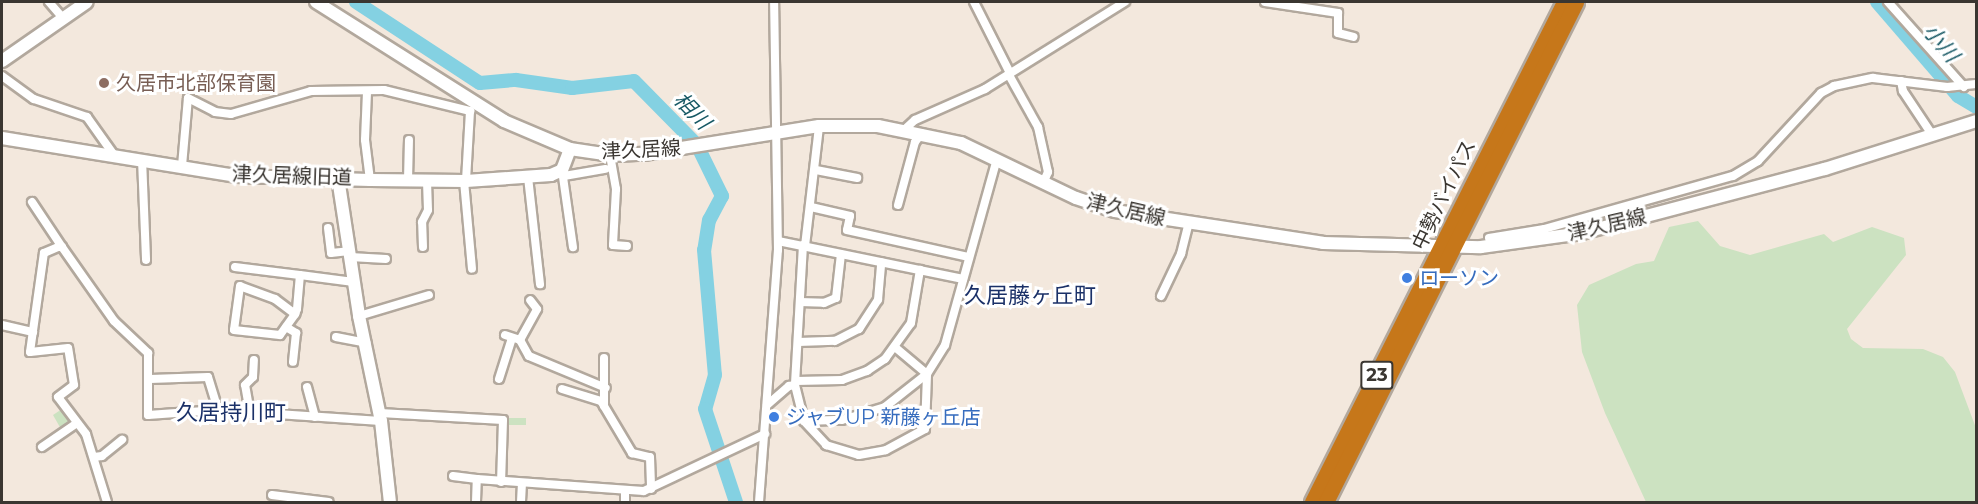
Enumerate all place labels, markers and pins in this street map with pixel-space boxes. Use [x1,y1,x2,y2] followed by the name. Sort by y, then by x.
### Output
[116,71,276,95] place label: 久居市北部保育園
[97,76,111,90] marker: 久居市北部保育園
[1419,266,1499,290] place label: ローソン
[1400,271,1414,285] marker: ローソン
[786,405,981,429] place label: ジャブUP 新藤ヶ丘店
[767,410,781,424] marker: ジャブUP 新藤ヶ丘店

